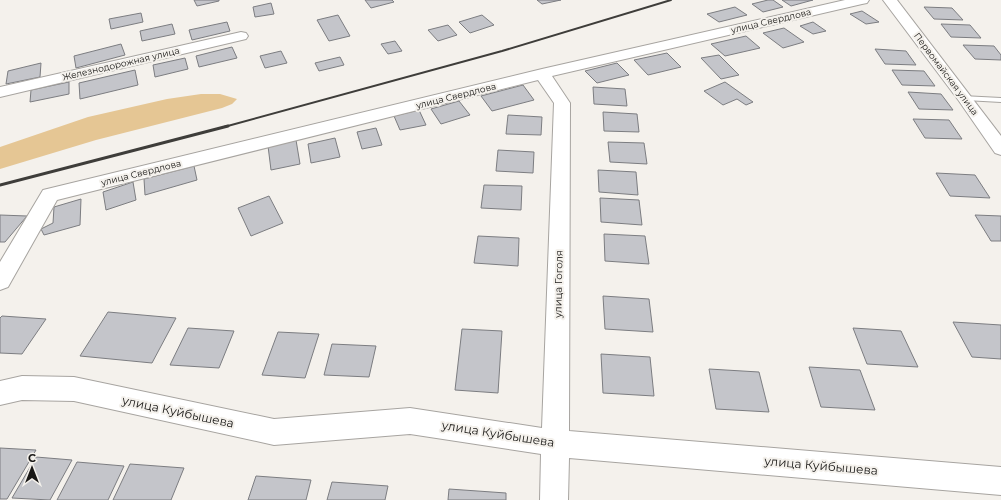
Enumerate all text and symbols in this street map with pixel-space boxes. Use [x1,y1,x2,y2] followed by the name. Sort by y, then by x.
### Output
[729,6,812,35] street label: улица Свердлова
[912,30,981,117] street label: Первомайская улица
[61,45,181,82] street label: Железнодорожная улица
[414,80,497,111] street label: улица Свердлова
[99,157,182,188] street label: улица Свердлова
[551,250,566,319] street label: улица Гоголя
[120,392,235,431] street label: улица Куйбышева
[440,417,555,450] street label: улица Куйбышева
[12,448,52,488] north arrow
[28,451,36,465] text: С
[763,453,878,478] street label: улица Куйбышева

